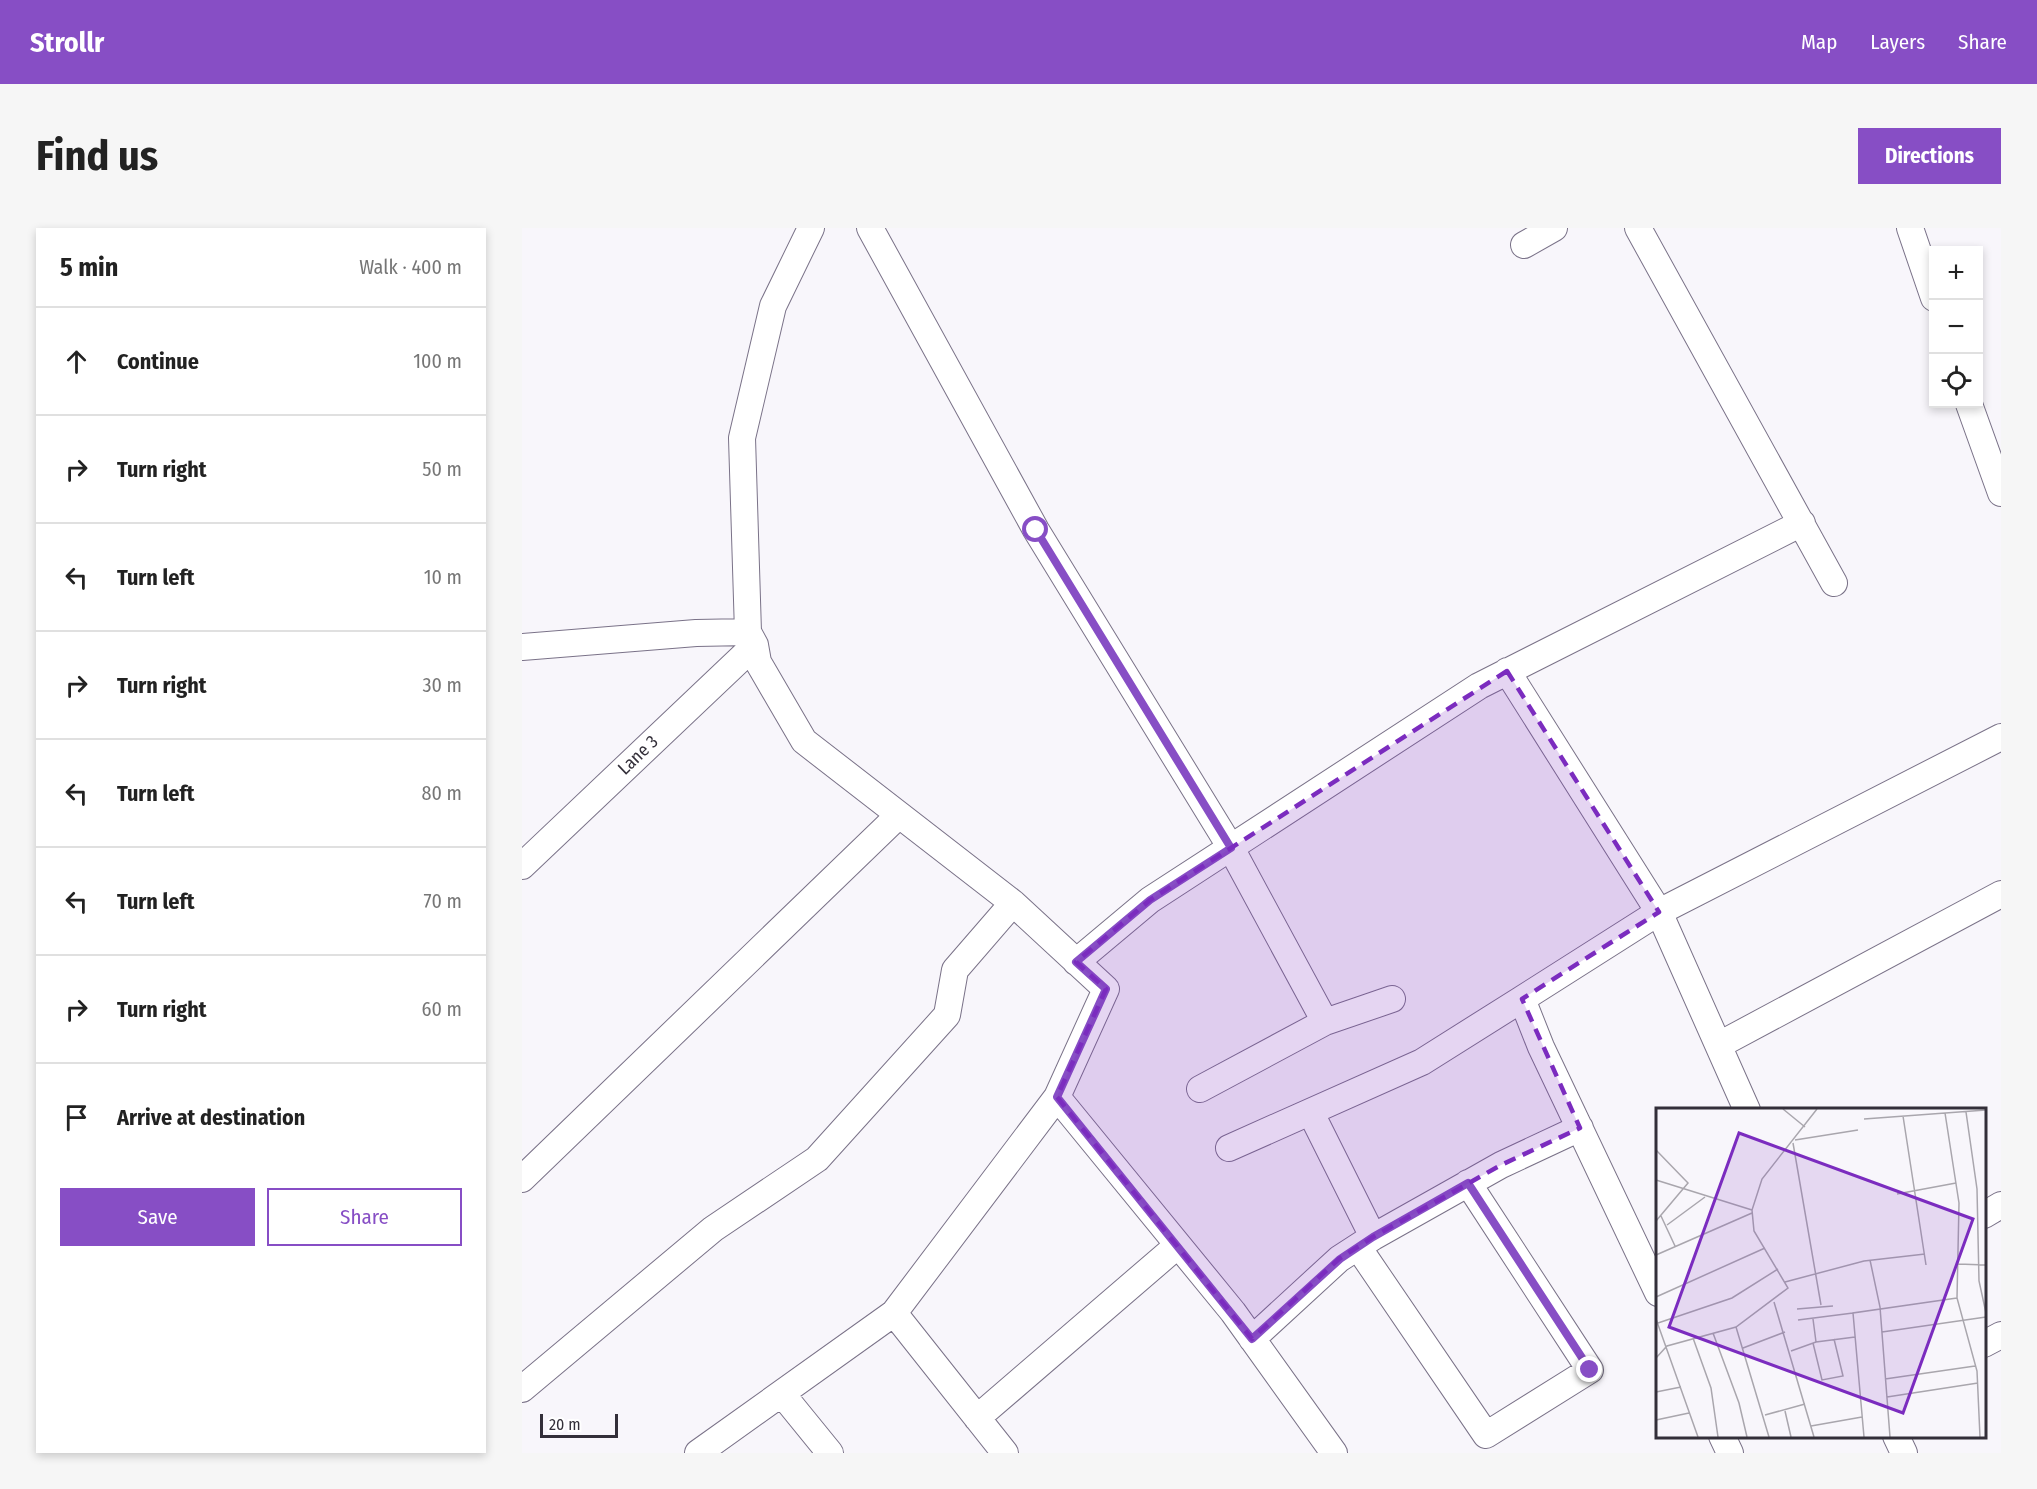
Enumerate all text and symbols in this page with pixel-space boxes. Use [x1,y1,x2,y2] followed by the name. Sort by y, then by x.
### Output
[30,26,104,59] text: Strollr
[1801,29,1837,55] text: Map
[1870,29,1925,55] text: Layers
[1958,29,2007,55] text: Share
[1858,128,2001,184] button: Directions
[36,131,158,181] text: Find us
[1929,246,1983,408] map controls
[1929,246,1983,300] button: +
[60,252,118,283] text: 5 min
[359,255,462,279] text: Walk · 400 m
[1929,300,1983,354] button: −
[60,345,93,378] icon: ahead
[117,348,199,375] text: Continue
[413,349,462,373] text: 100 m
[1929,354,1983,408] button: locate
[60,453,93,486] icon: right
[117,456,206,483] text: Turn right
[422,457,462,481] text: 50 m
[1022,516,1048,542] route start
[60,561,93,594] icon: left
[117,564,195,591] text: Turn left
[424,565,462,589] text: 10 m
[60,669,93,702] icon: right
[117,672,206,699] text: Turn right
[422,673,462,697] text: 30 m
[613,731,663,779] street label: Lane 3
[60,777,93,810] icon: left
[117,780,195,807] text: Turn left
[422,781,462,805] text: 80 m
[60,885,93,918] icon: left
[117,888,195,915] text: Turn left
[424,889,462,913] text: 70 m
[60,993,93,1026] icon: right
[117,996,206,1023] text: Turn right
[422,997,462,1021] text: 60 m
[60,1101,93,1134] icon: arrive
[117,1104,305,1131] text: Arrive at destination
[1656,1108,1986,1438] inset map
[60,1188,255,1246] button: Save
[267,1188,462,1246] button: Share
[1576,1356,1602,1382] route end
[540,1411,618,1438] scale bar
[549,1415,580,1434] text: 20 m

